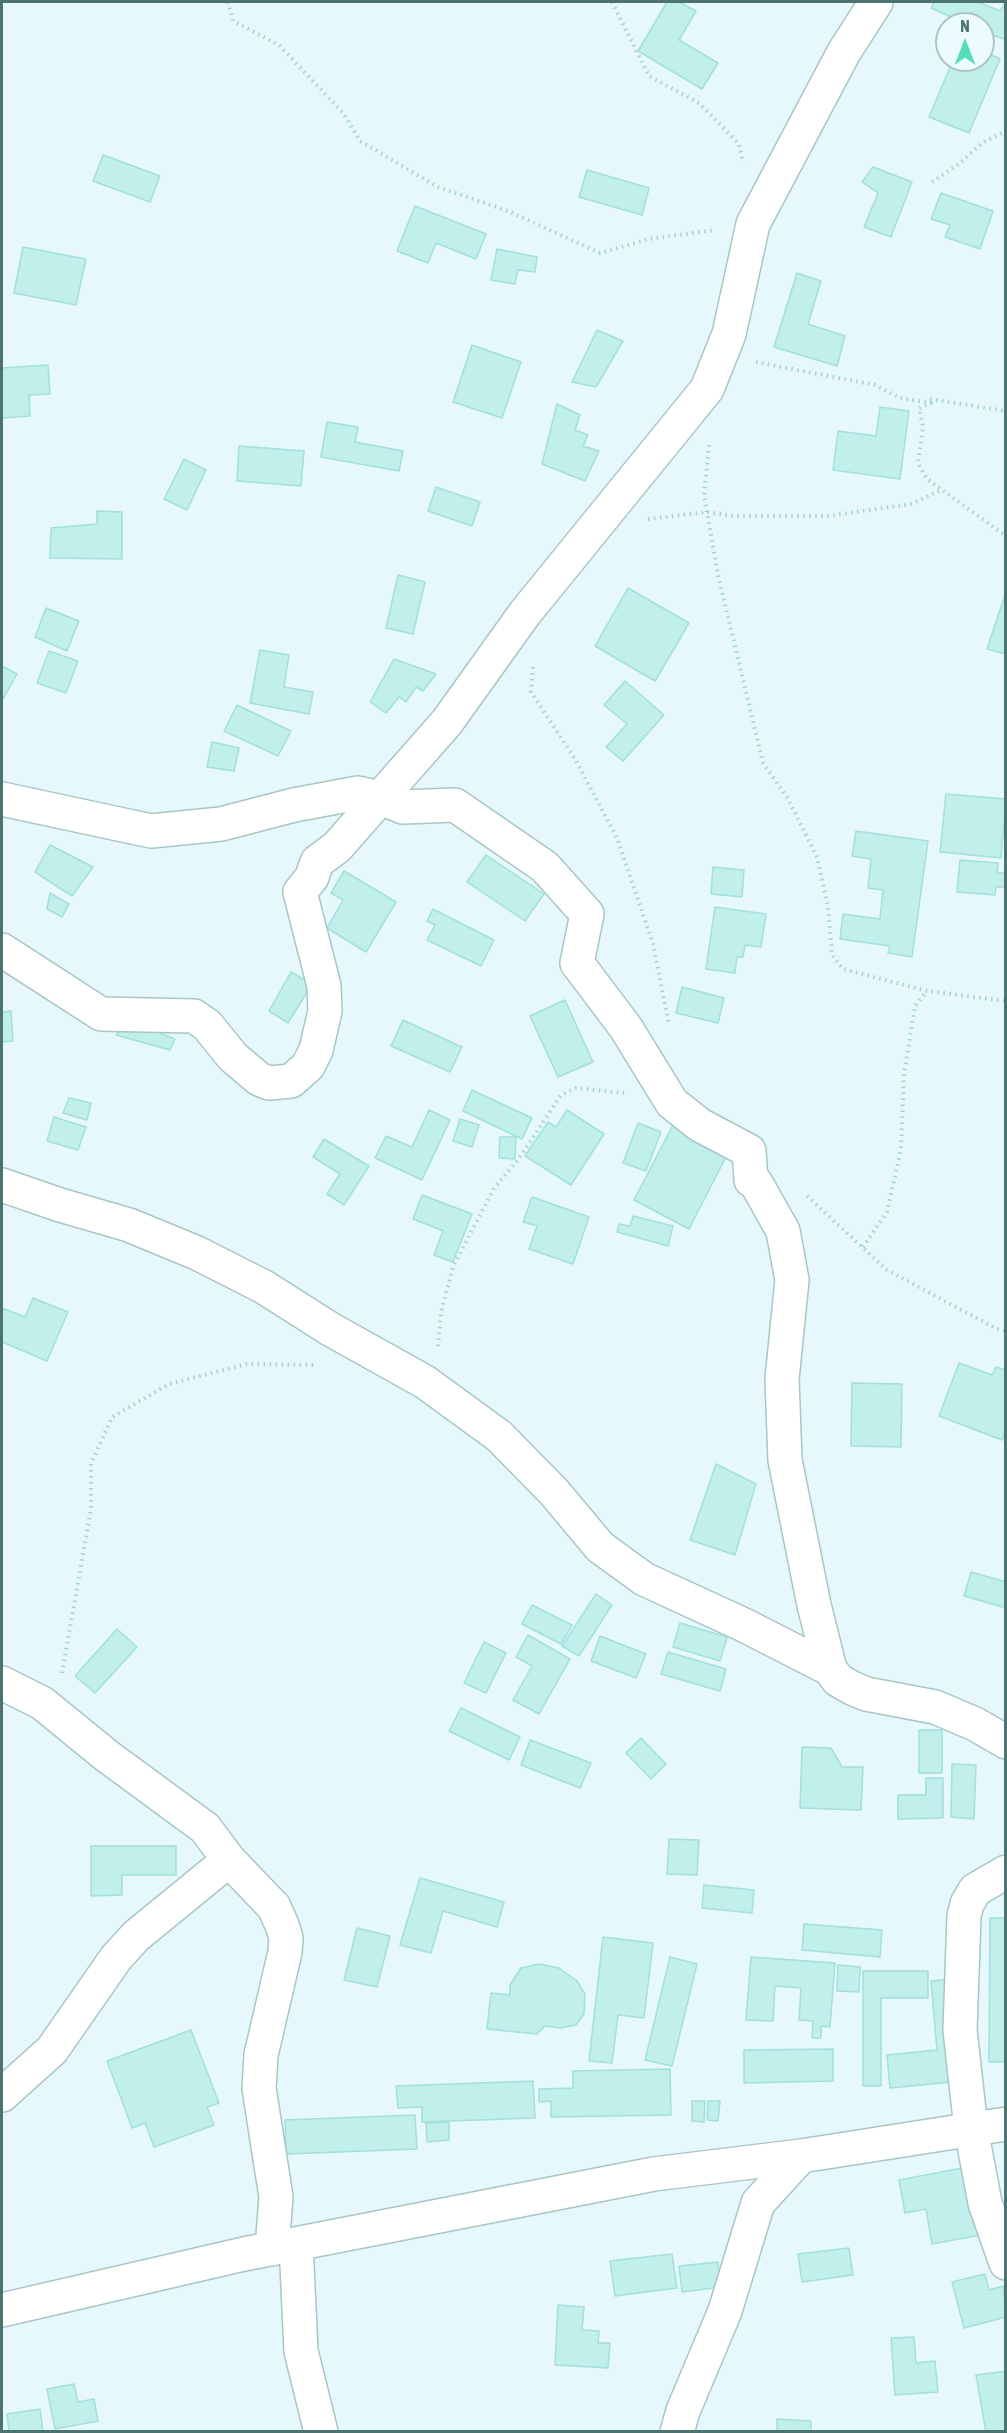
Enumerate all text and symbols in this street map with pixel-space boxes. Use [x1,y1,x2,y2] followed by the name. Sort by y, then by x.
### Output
[935,12,995,72] north arrow
[960,17,970,35] text: N

